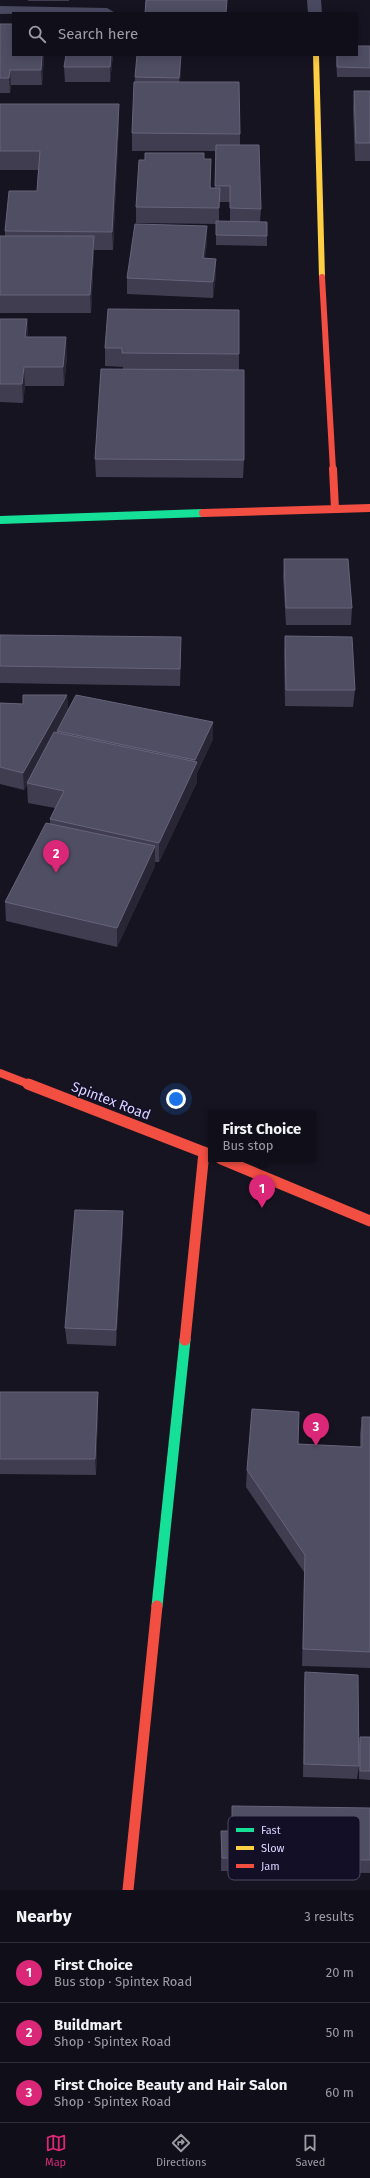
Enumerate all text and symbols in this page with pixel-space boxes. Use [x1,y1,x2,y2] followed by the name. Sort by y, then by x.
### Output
[12,12,358,56] search box
[26,23,48,45] icon: search
[58,25,138,43] text: Search here
[43,840,69,873] pin: 2
[69,1078,153,1124] street label: Spintex Road
[166,1089,186,1109] your location
[208,1110,316,1162] popup
[223,1120,301,1138] text: First Choice
[223,1138,273,1153] text: Bus stop
[249,1175,275,1208] pin: 1
[303,1413,329,1446] pin: 3
[228,1816,360,1880] legend
[261,1824,281,1837] text: Fast
[261,1842,285,1855] text: Slow
[261,1860,280,1873] text: Jam
[16,1906,71,1927] text: Nearby
[304,1909,354,1924] text: 3 results
[54,1956,133,1974] text: First Choice
[26,1965,32,1980] text: 1
[326,1965,354,1980] text: 20 m
[54,1974,192,1989] text: Bus stop · Spintex Road
[54,2016,122,2034] text: Buildmart
[26,2025,32,2040] text: 2
[326,2025,354,2040] text: 50 m
[54,2034,171,2049] text: Shop · Spintex Road
[54,2076,287,2094] text: First Choice Beauty and Hair Salon
[26,2085,32,2100] text: 3
[325,2085,354,2100] text: 60 m
[54,2094,171,2109] text: Shop · Spintex Road
[45,2132,67,2169] tab: Map
[156,2132,206,2169] tab: Directions
[296,2132,325,2169] tab: Saved

